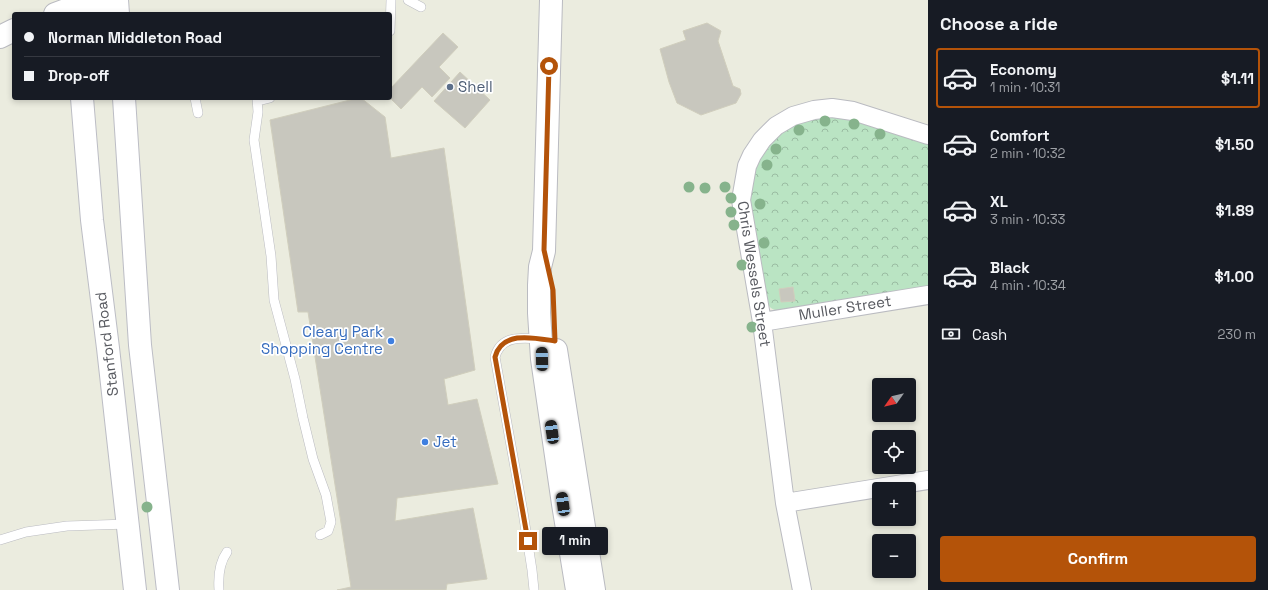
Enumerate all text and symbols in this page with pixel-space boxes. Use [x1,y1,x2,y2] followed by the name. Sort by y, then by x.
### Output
[940,12,1058,35] text: Choose a ride
[48,28,222,47] text: Norman Middleton Road
[540,57,558,75] route start
[942,60,978,96] icon: car
[990,60,1057,79] text: Economy
[48,66,109,85] text: Drop-off
[1221,69,1254,88] text: $1.11
[458,77,493,96] place label: Shell
[990,79,1060,96] text: 1 min · 10:31
[445,82,455,92] marker: Shell
[942,126,978,162] icon: car
[990,126,1050,145] text: Comfort
[1215,135,1254,154] text: $1.50
[990,145,1065,162] text: 2 min · 10:32
[942,192,978,228] icon: car
[990,192,1008,211] text: XL
[734,200,775,348] street label: Chris Wessels Street
[1215,201,1254,220] text: $1.89
[990,211,1065,228] text: 3 min · 10:33
[942,258,978,294] icon: car
[990,258,1030,277] text: Black
[1214,267,1254,286] text: $1.00
[990,277,1066,294] text: 4 min · 10:34
[91,291,122,397] street label: Stanford Road
[797,291,893,324] street label: Muller Street
[261,322,383,358] place label: Cleary Park Shopping Centre
[940,323,962,345] icon: cash
[972,325,1007,344] text: Cash
[1218,326,1256,343] text: 230 m
[386,336,396,346] marker: Cleary Park Shopping Centre
[536,347,548,371] car
[872,378,916,422] north arrow
[872,378,916,578] map controls
[544,419,560,445] car
[872,430,916,474] button: locate
[433,432,457,451] place label: Jet
[420,437,430,447] marker: Jet
[872,482,916,526] button: +
[555,491,571,517] car
[542,527,608,555] callout: 1 min
[519,532,537,550] route end
[559,532,591,549] text: 1 min
[872,534,916,578] button: −
[940,536,1256,582] button: Confirm

